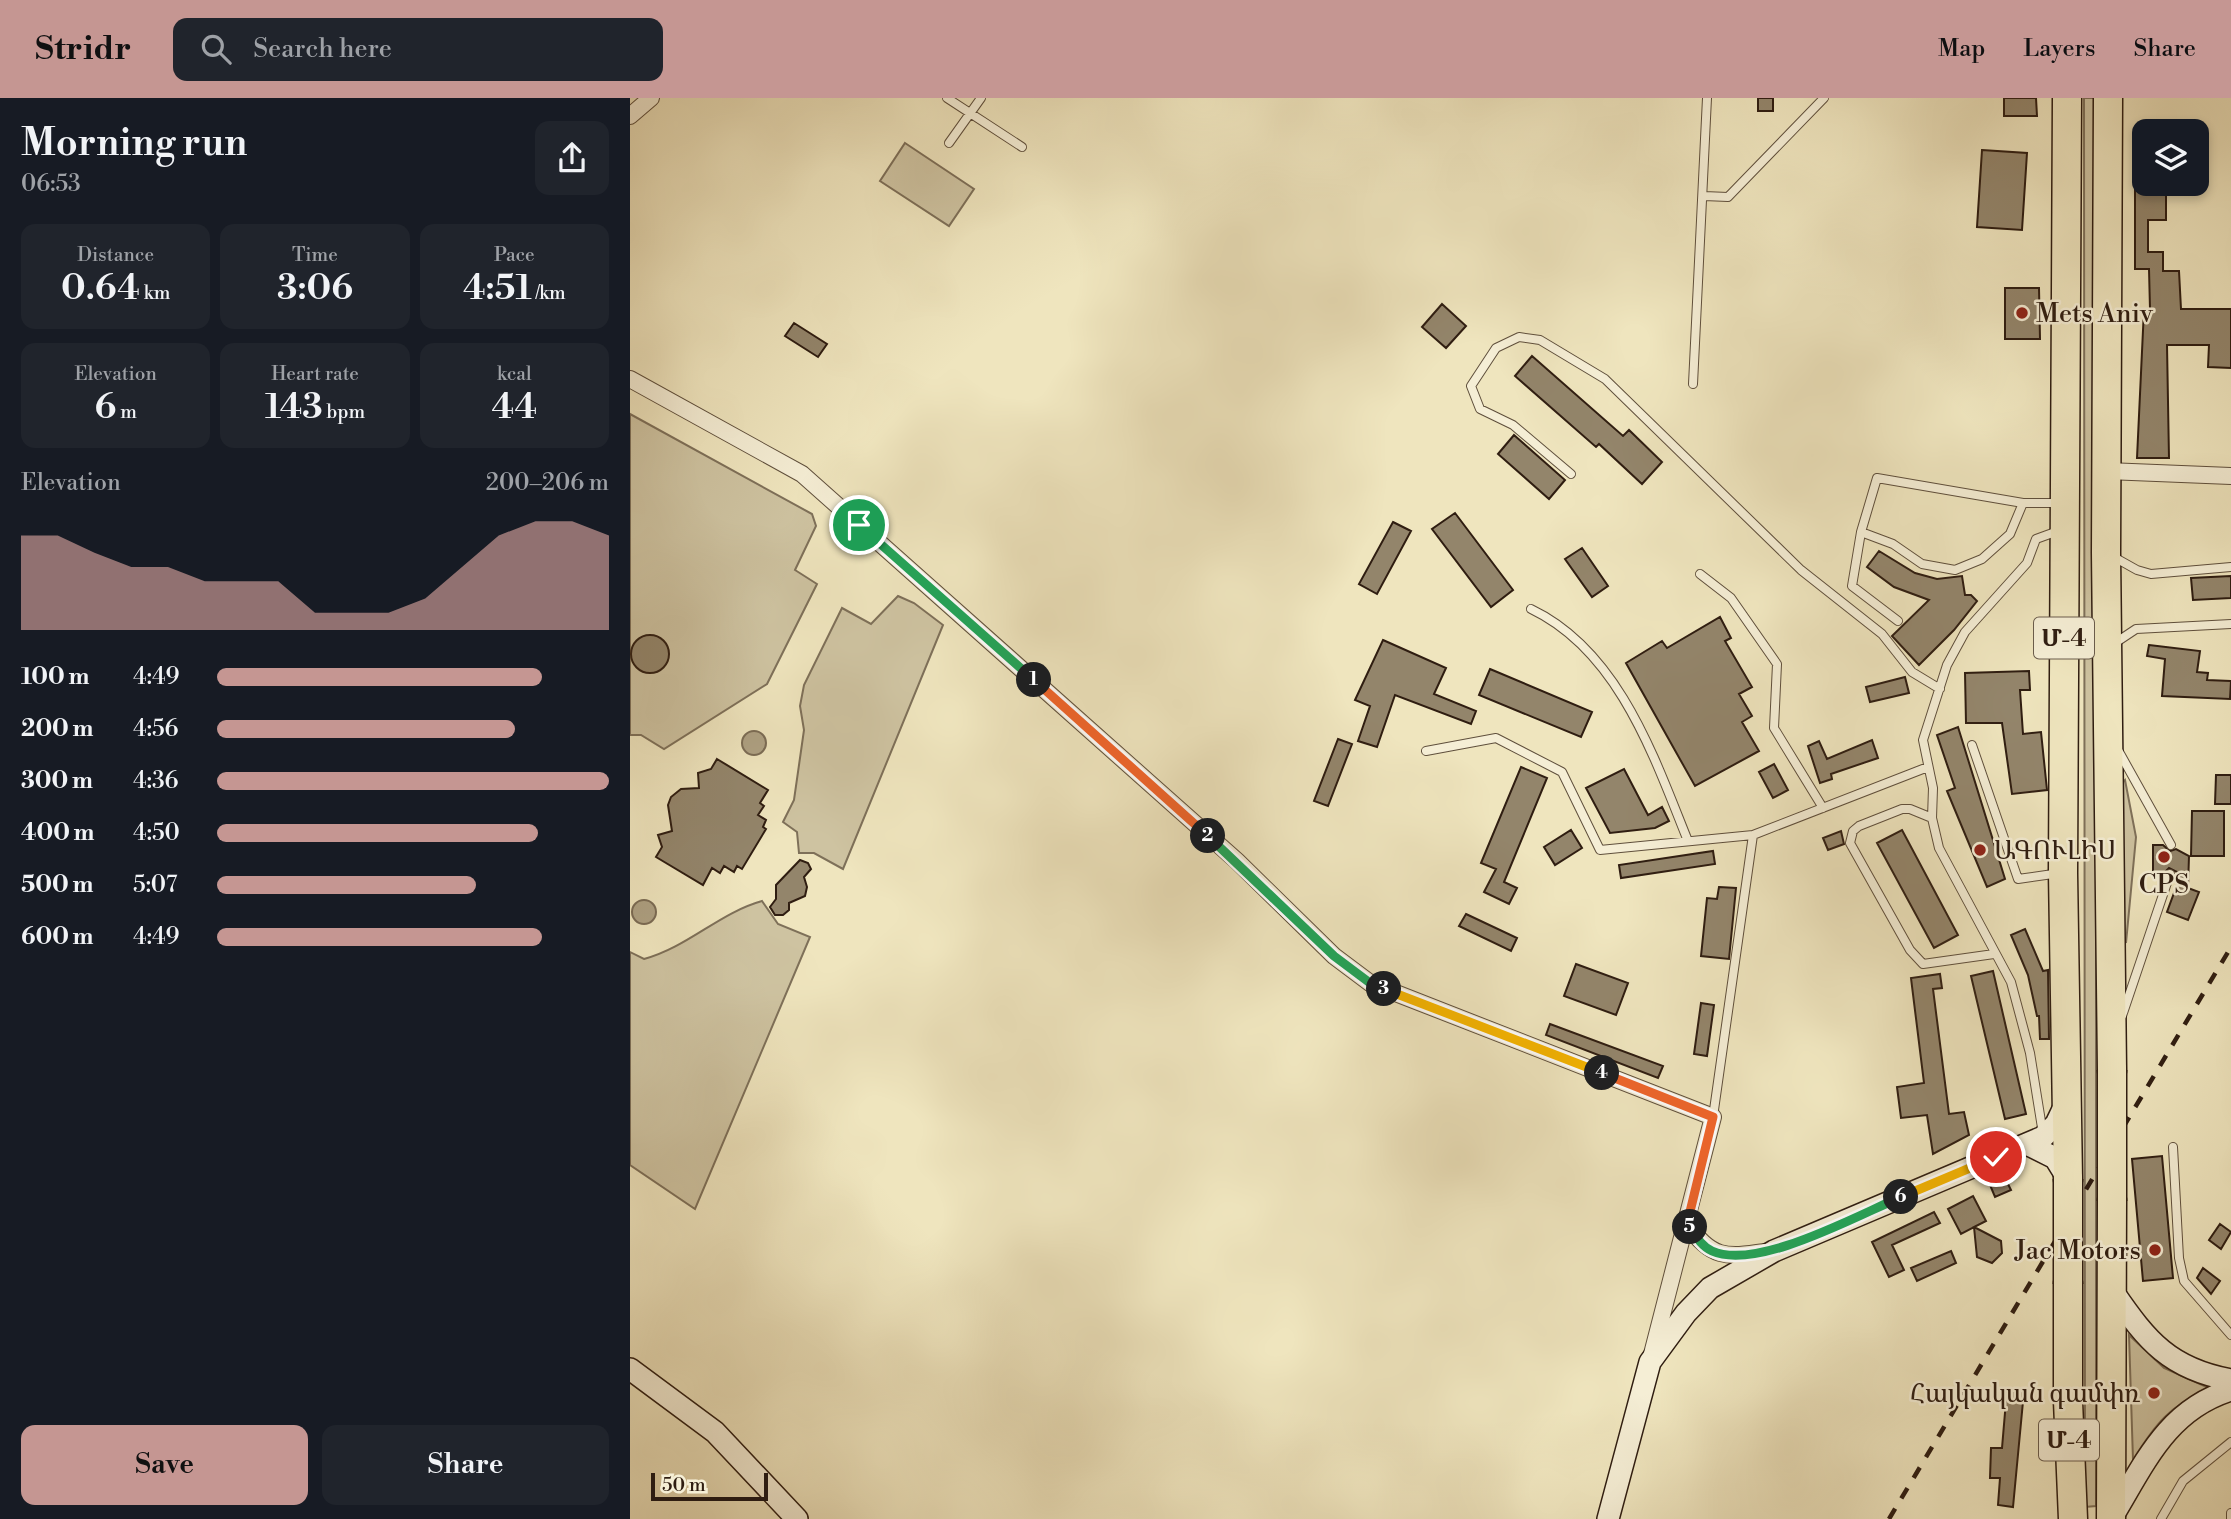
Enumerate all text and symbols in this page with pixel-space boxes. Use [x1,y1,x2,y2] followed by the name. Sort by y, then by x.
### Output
[173,18,663,81] search box
[35,29,131,70] text: Stridr
[197,30,235,68] icon: search
[253,33,392,65] text: Search here
[1938,34,1985,64] text: Map
[2023,34,2095,64] text: Layers
[2133,34,2196,64] text: Share
[2132,119,2209,196] map controls
[2132,119,2209,196] button: layers
[21,120,247,167] text: Morning run
[535,121,609,195] button: share
[21,170,81,198] text: 06:53
[77,243,154,267] text: Distance
[292,243,338,267] text: Time
[494,243,535,267] text: Pace
[61,267,140,310] text: 0.64
[277,267,353,310] text: 3:06
[463,267,532,310] text: 4:51
[140,281,170,305] text: km
[532,281,566,305] text: /km
[2036,298,2154,330] place label: Mets Aniv
[2014,305,2030,321] marker: Mets Aniv
[75,362,157,386] text: Elevation
[271,362,359,386] text: Heart rate
[497,362,532,386] text: kcal
[94,386,116,429] text: 6
[265,386,323,429] text: 143
[491,386,537,429] text: 44
[116,400,137,424] text: m
[323,400,365,424] text: bpm
[21,469,121,497] text: Elevation
[486,469,609,497] text: 200–206 m
[829,495,889,555] pin
[840,506,878,544] icon: arrive
[2034,618,2094,658] road number: Մ-4
[1016,662,1052,698] pin: 1
[21,663,89,691] text: 100 m
[133,663,180,691] text: 4:49
[1029,667,1038,691] text: 1
[21,715,93,743] text: 200 m
[133,715,179,743] text: 4:56
[21,767,93,795] text: 300 m
[133,767,179,795] text: 4:36
[1190,818,1226,854] pin: 2
[21,819,94,847] text: 400 m
[133,819,180,847] text: 4:50
[1202,823,1213,847] text: 2
[1994,835,2116,867] place label: ԱԳՈՒԼԻՍ
[1972,842,1988,858] marker: ԱԳՈՒԼԻՍ
[2156,849,2172,865] marker: CPS
[2139,869,2189,901] place label: CPS
[21,871,93,899] text: 500 m
[133,871,177,899] text: 5:07
[21,923,94,951] text: 600 m
[133,923,180,951] text: 4:49
[1366,972,1402,1006] pin: 3
[1378,976,1389,1000] text: 3
[1584,1056,1620,1090] pin: 4
[1595,1060,1608,1084] text: 4
[1966,1127,2026,1187] pin
[1977,1138,2015,1176] icon: check
[1884,1180,1918,1214] pin: 6
[1895,1184,1906,1208] text: 6
[1672,1210,1708,1244] pin: 5
[1684,1214,1695,1238] text: 5
[2014,1235,2141,1267] place label: Jac Motors
[2147,1242,2163,1258] marker: Jac Motors
[1910,1378,2141,1410] place label: Հայկական գամփռ
[2146,1385,2162,1401] marker: Հայկական գամփռ
[2039,1420,2099,1460] road number: Մ-4
[21,1425,308,1505] button: Save
[322,1425,609,1505] button: Share
[651,1470,768,1502] scale bar
[662,1473,706,1497] text: 50 m

